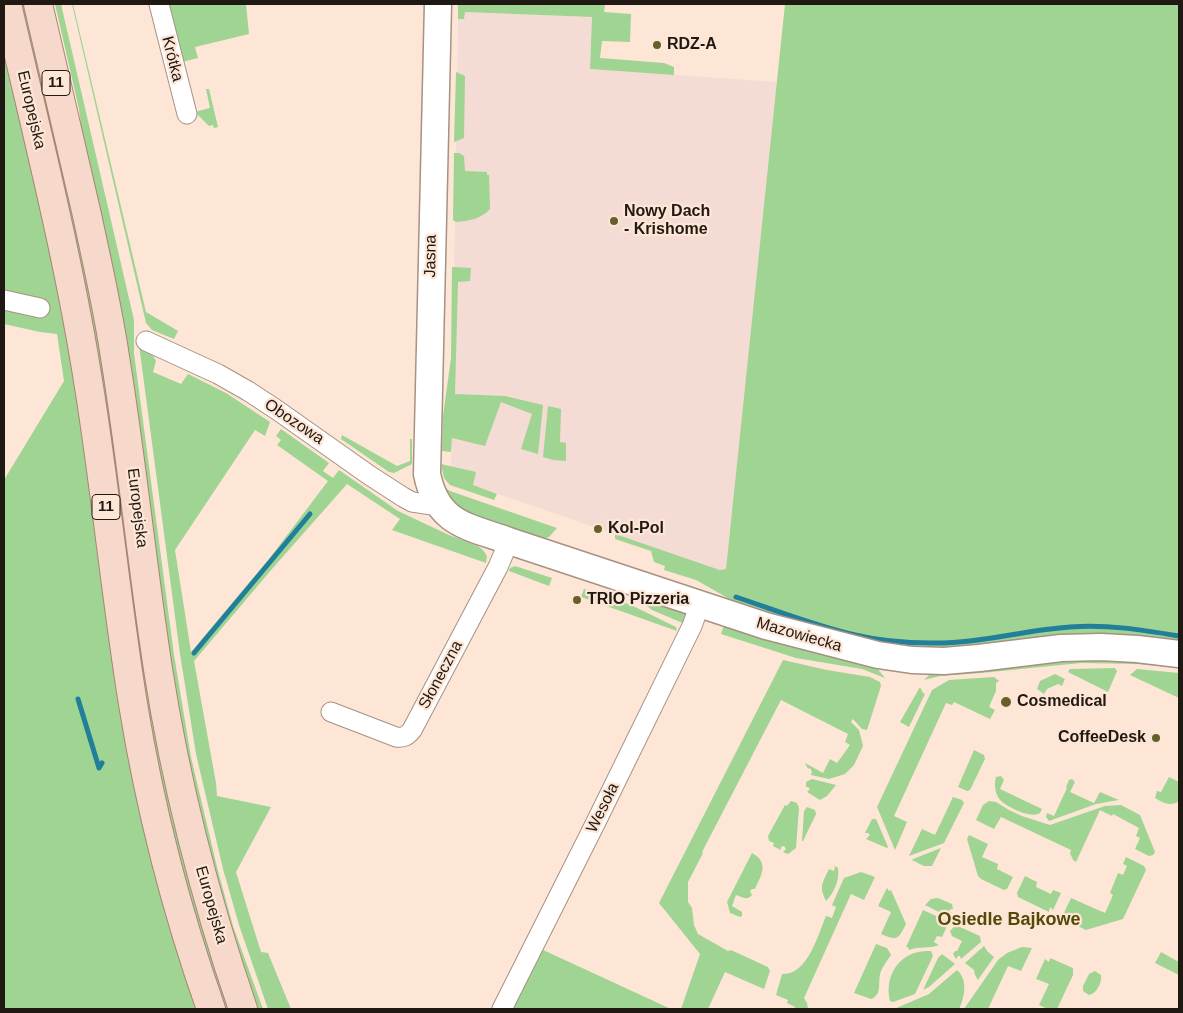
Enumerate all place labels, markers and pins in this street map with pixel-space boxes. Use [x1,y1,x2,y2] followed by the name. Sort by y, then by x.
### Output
[667,35,717,55] place label: RDZ-A
[651,39,663,51] marker: RDZ-A
[624,202,710,240] place label: Nowy Dach - Krishome
[608,215,620,227] marker: Nowy Dach - Krishome
[608,519,664,539] place label: Kol-Pol
[592,523,604,535] marker: Kol-Pol
[587,590,689,610] place label: TRIO Pizzeria
[571,594,583,606] marker: TRIO Pizzeria
[1017,692,1107,712] place label: Cosmedical
[999,695,1013,709] marker: Cosmedical
[1058,728,1146,748] place label: CoffeeDesk
[1150,732,1162,744] marker: CoffeeDesk

